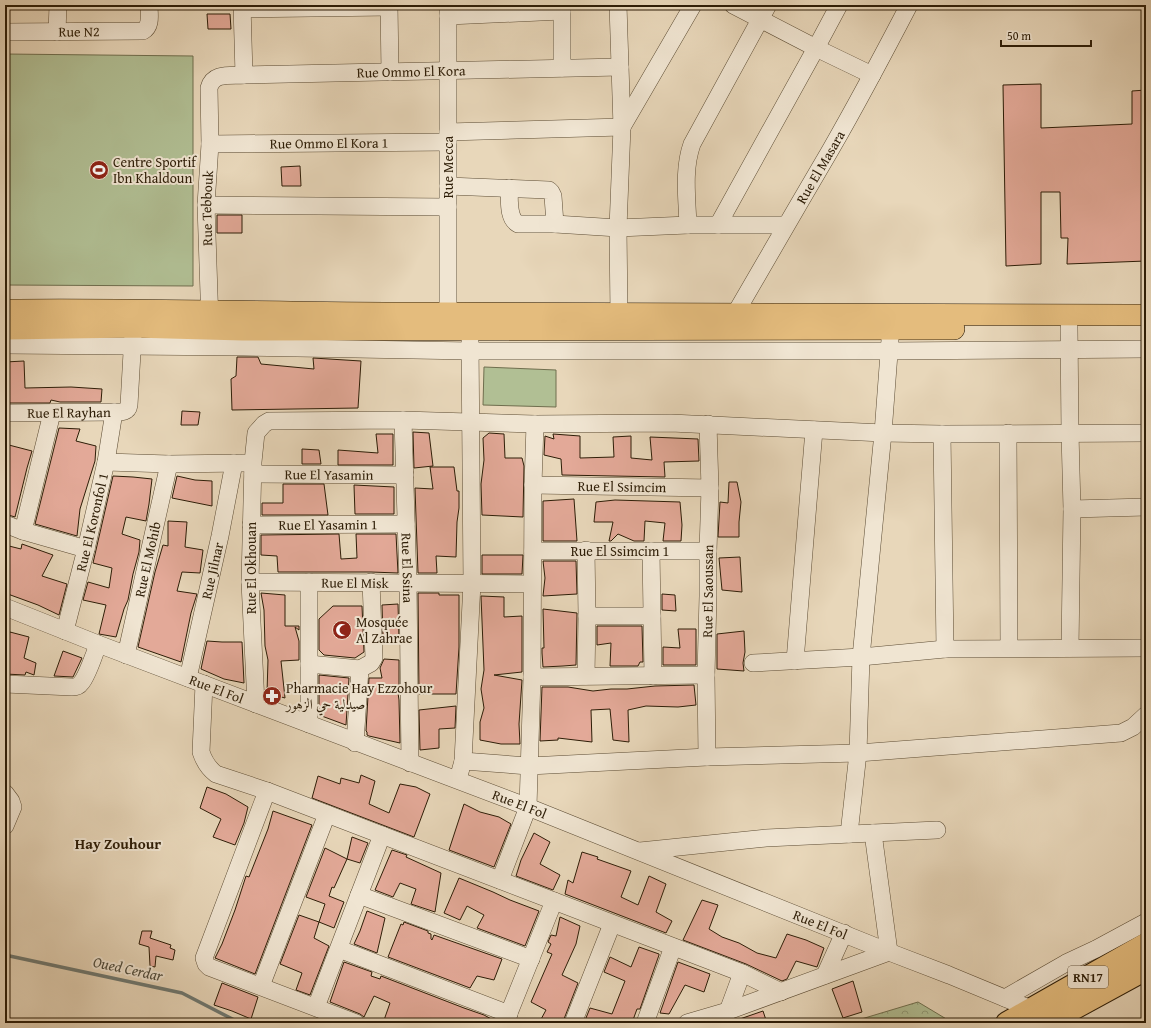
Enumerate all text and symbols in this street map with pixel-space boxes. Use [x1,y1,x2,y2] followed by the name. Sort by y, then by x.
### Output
[58,21,100,42] street label: Rue N2
[1001,22,1091,48] scale bar
[1007,27,1031,44] text: 50 m
[356,60,466,83] street label: Rue Ommo El Kora
[791,126,850,208] street label: Rue El Masara
[270,133,388,153] street label: Rue Ommo El Kora 1
[438,135,458,198] street label: Rue Mecca
[113,152,197,188] place label: Centre Sportif Ibn Khaldoun
[88,159,110,181] sports icon: Centre Sportif Ibn Khaldoun
[196,169,218,246] street label: Rue Tebbouk
[27,402,111,423] street label: Rue El Rayhan
[284,464,374,485] street label: Rue El Yasamin
[71,471,113,574] street label: Rue El Koronfol 1
[577,476,667,497] street label: Rue El Ssimcim
[278,514,378,535] street label: Rue El Yasamin 1
[129,520,166,599] street label: Rue El Mohib
[241,522,261,614] street label: Rue El Okhouan
[396,532,418,604] street label: Rue El Ssina
[196,540,228,601] street label: Rue Jilnar
[571,541,669,561] street label: Rue El Ssimcim 1
[697,544,718,638] street label: Rue El Saoussan
[321,573,390,593] street label: Rue El Misk
[356,612,413,648] place label: Mosquée Al Zahrae
[331,619,353,641] mosque icon: Mosquée Al Zahrae
[187,670,247,708] street label: Rue El Fol
[284,678,433,716] place label: Pharmacie Hay Ezzohour صيدلية حي الزهور
[261,685,283,707] pharmacy icon: Pharmacie Hay Ezzohour صيدلية حي الزهور
[490,784,550,824] street label: Rue El Fol
[75,833,161,854] district label: Hay Zouhour
[790,905,851,944] street label: Rue El Fol
[91,951,165,986] water label: Oued Cerdar
[1068,966,1108,988] road number: RN17

